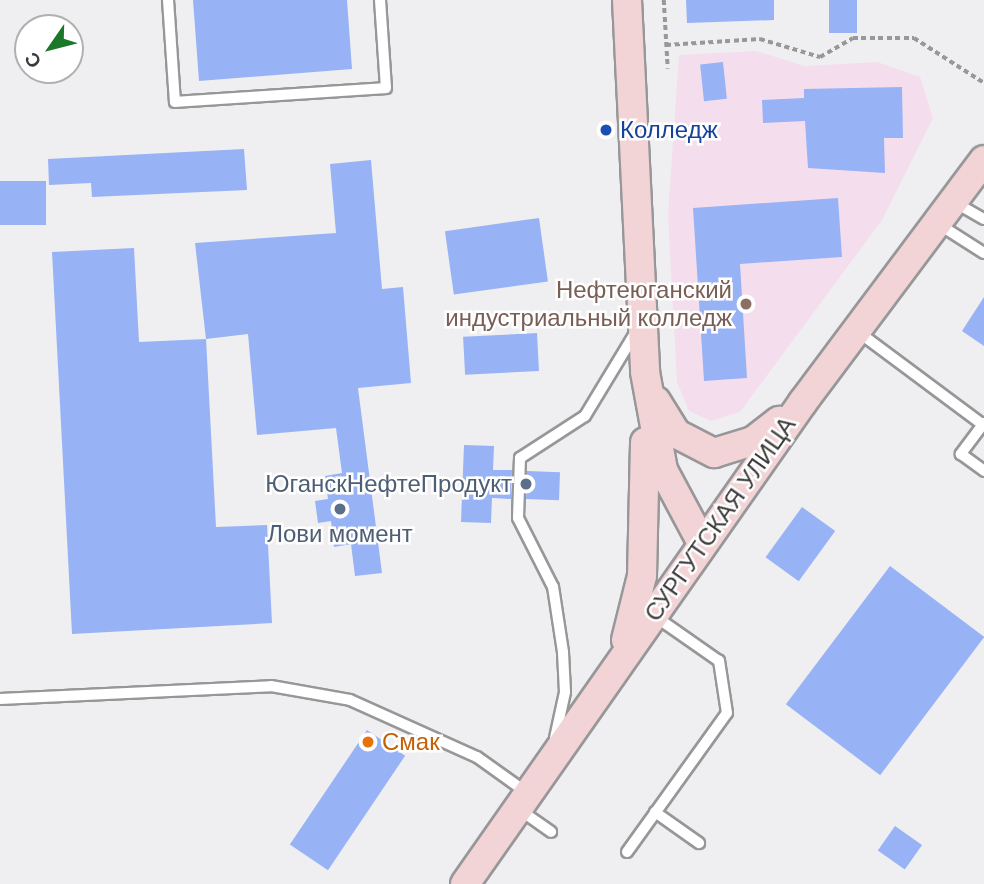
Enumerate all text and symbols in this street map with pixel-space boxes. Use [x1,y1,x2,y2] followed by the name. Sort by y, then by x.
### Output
[14,14,84,84] north arrow
[19,47,47,73] text: С
[620,116,718,144] place label: Колледж
[598,122,614,138] marker: Колледж
[445,276,732,332] place label: Нефтеюганский индустриальный колледж
[738,296,754,312] marker: Нефтеюганский индустриальный колледж
[639,411,801,627] street label: СУРГУТСКАЯ УЛИЦА
[265,470,512,498] place label: ЮганскНефтеПродукт
[518,476,534,492] marker: ЮганскНефтеПродукт
[332,501,348,517] marker: Лови момент
[267,520,413,548] place label: Лови момент
[382,728,440,756] place label: Смак
[360,734,376,750] marker: Смак

